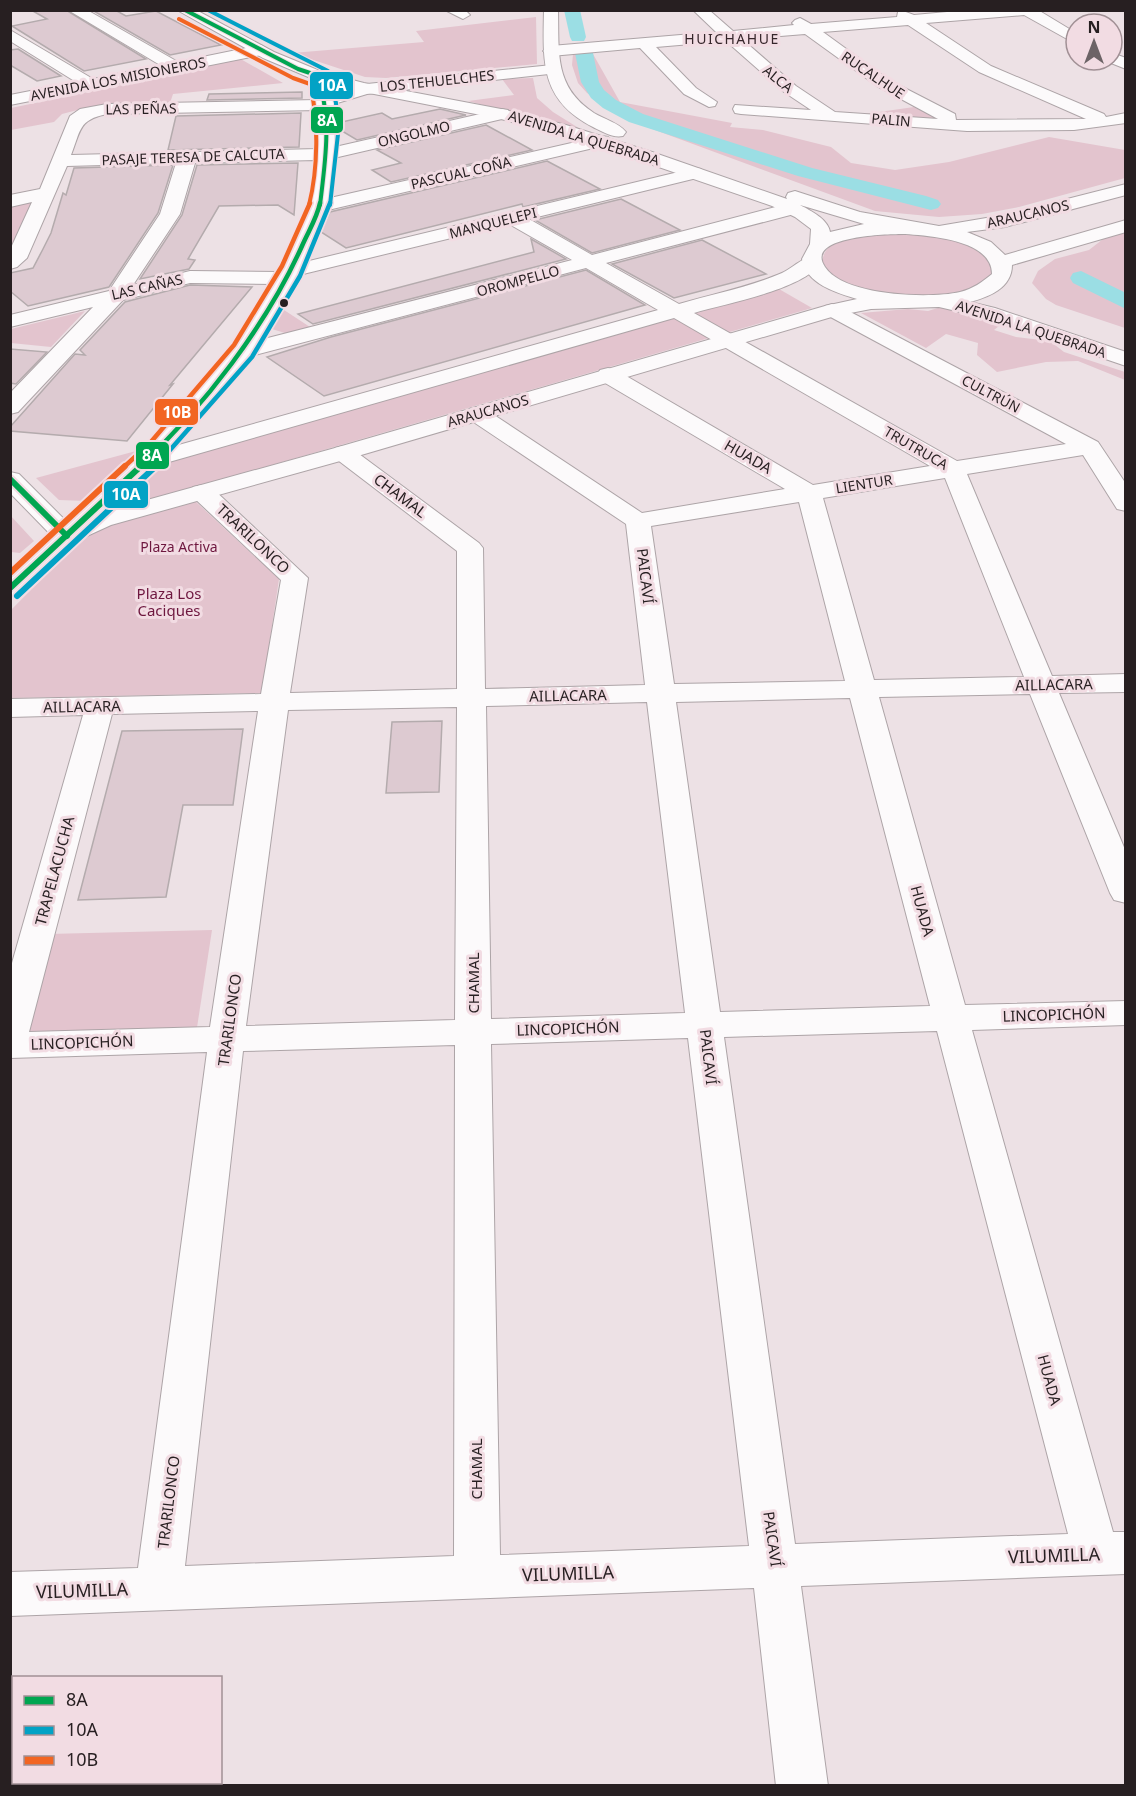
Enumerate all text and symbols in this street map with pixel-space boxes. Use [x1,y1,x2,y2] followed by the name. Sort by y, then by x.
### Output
[1064,12,1124,72] north arrow
[1087,16,1101,38] text: N
[684,29,780,48] district label: HUICHAHUE
[838,46,909,103] street label: RUCALHUE
[29,52,208,105] street label: AVENIDA LOS MISIONEROS
[759,61,797,97] street label: ALCA
[379,65,495,96] street label: LOS TEHUELCHES
[309,71,354,100] line badge: 10A
[317,74,348,96] text: 10A
[105,98,177,119] street label: LAS PEÑAS
[506,105,662,170] street label: AVENIDA LA QUEBRADA
[310,106,344,134] line badge: 8A
[871,108,912,131] street label: PALIN
[317,109,338,131] text: 8A
[376,116,452,151] street label: ONGOLMO
[101,144,285,169] street label: PASAJE TERESA DE CALCUTA
[409,152,513,193] street label: PASCUAL COÑA
[985,195,1071,232] street label: ARAUCANOS
[447,202,539,243] street label: MANQUELEPI
[474,260,561,301] street label: OROMPELLO
[109,269,185,304] street label: LAS CAÑAS
[954,295,1109,362] street label: AVENIDA LA QUEBRADA
[278,297,290,309] unlabelled marker
[959,370,1024,417] street label: CULTRÚN
[445,390,531,431] street label: ARAUCANOS
[154,398,199,426] line badge: 10B
[163,401,191,423] text: 10B
[881,422,952,474] street label: TRUTRUCA
[721,435,776,478] street label: HUADA
[135,441,170,470] line badge: 8A
[142,444,163,466] text: 8A
[370,469,431,522] street label: CHAMAL
[834,470,894,497] street label: LIENTUR
[103,480,149,509] line badge: 10A
[111,483,142,505] text: 10A
[213,499,295,577] street label: TRARILONCO
[140,537,218,556] park label: Plaza Activa
[633,547,659,605] street label: PAICAVÍ
[137,583,201,620] park label: Plaza Los Caciques
[1015,673,1093,695] street label: AILLACARA
[529,684,607,706] street label: AILLACARA
[43,695,121,717] street label: AILLACARA
[30,813,78,928] street label: TRAPELACUCHA
[907,883,939,939] street label: HUADA
[463,952,483,1014] street label: CHAMAL
[213,972,245,1067] street label: TRARILONCO
[1002,1002,1106,1026] street label: LINCOPICHÓN
[516,1016,620,1040] street label: LINCOPICHÓN
[696,1028,722,1086] street label: PAICAVÍ
[30,1030,134,1054] street label: LINCOPICHÓN
[1034,1352,1066,1408] street label: HUADA
[466,1438,486,1500] street label: CHAMAL
[152,1454,184,1549] street label: TRARILONCO
[759,1510,787,1568] street label: PAICAVÍ
[1008,1541,1101,1569] street label: VILUMILLA
[522,1559,615,1587] street label: VILUMILLA
[36,1576,129,1604] street label: VILUMILLA
[12,1676,222,1784] legend
[66,1687,88,1711] text: 8A
[66,1717,99,1741] text: 10A
[66,1747,98,1771] text: 10B

